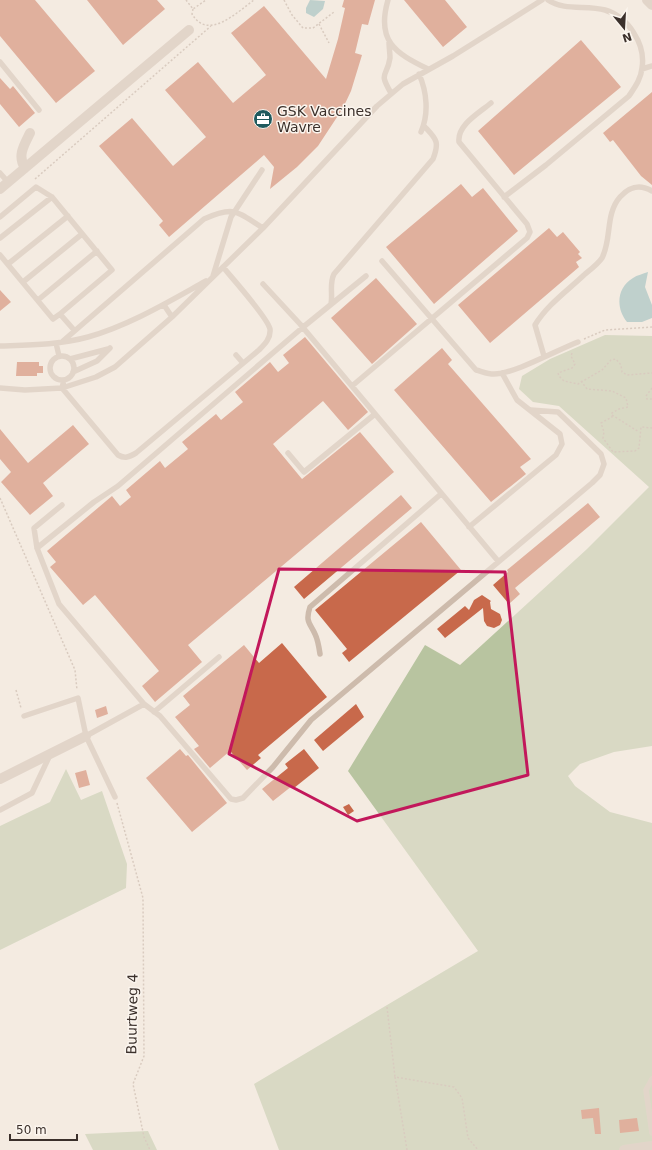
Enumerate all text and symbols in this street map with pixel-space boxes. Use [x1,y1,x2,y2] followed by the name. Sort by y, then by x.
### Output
[604,8,644,48] north arrow
[621,29,633,45] text: N
[277,103,372,135] place label: GSK Vaccines Wavre
[252,108,274,130] office icon: GSK Vaccines Wavre
[123,973,141,1055] street label: Buurtweg 4
[10,1116,77,1142] scale bar
[16,1123,47,1137] text: 50 m

